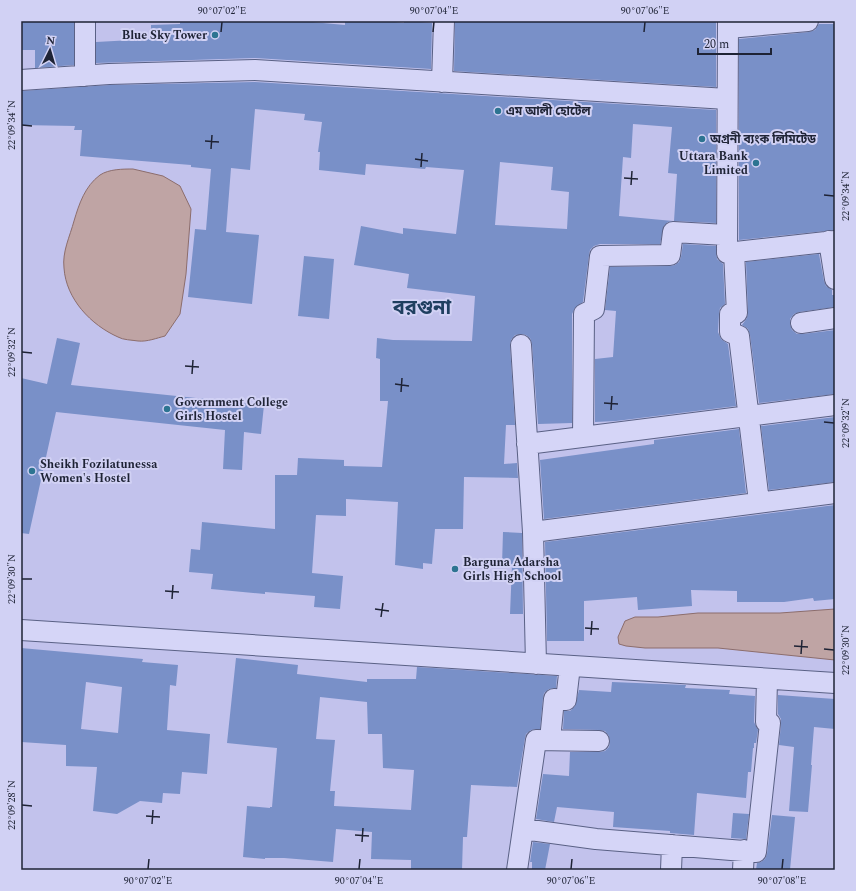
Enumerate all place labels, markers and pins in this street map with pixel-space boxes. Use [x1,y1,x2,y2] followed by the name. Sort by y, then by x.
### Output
[122,26,208,45] place label: Blue Sky Tower
[210,30,220,40] marker: Blue Sky Tower
[506,102,592,121] place label: এম আলী হোটেল
[493,106,503,116] marker: এম আলী হোটেল
[709,130,816,149] place label: অগ্রনী ব্যংক লিমিটেড
[697,134,707,144] marker: অগ্রনী ব্যংক লিমিটেড
[679,147,749,180] place label: Uttara Bank Limited
[751,158,761,168] marker: Uttara Bank Limited
[175,393,288,426] place label: Government College Girls Hostel
[162,404,172,414] marker: Government College Girls Hostel
[40,455,158,488] place label: Sheikh Fozilatunessa Women's Hostel
[27,466,37,476] marker: Sheikh Fozilatunessa Women's Hostel
[463,553,562,586] place label: Barguna Adarsha Girls High School
[450,564,460,574] marker: Barguna Adarsha Girls High School

